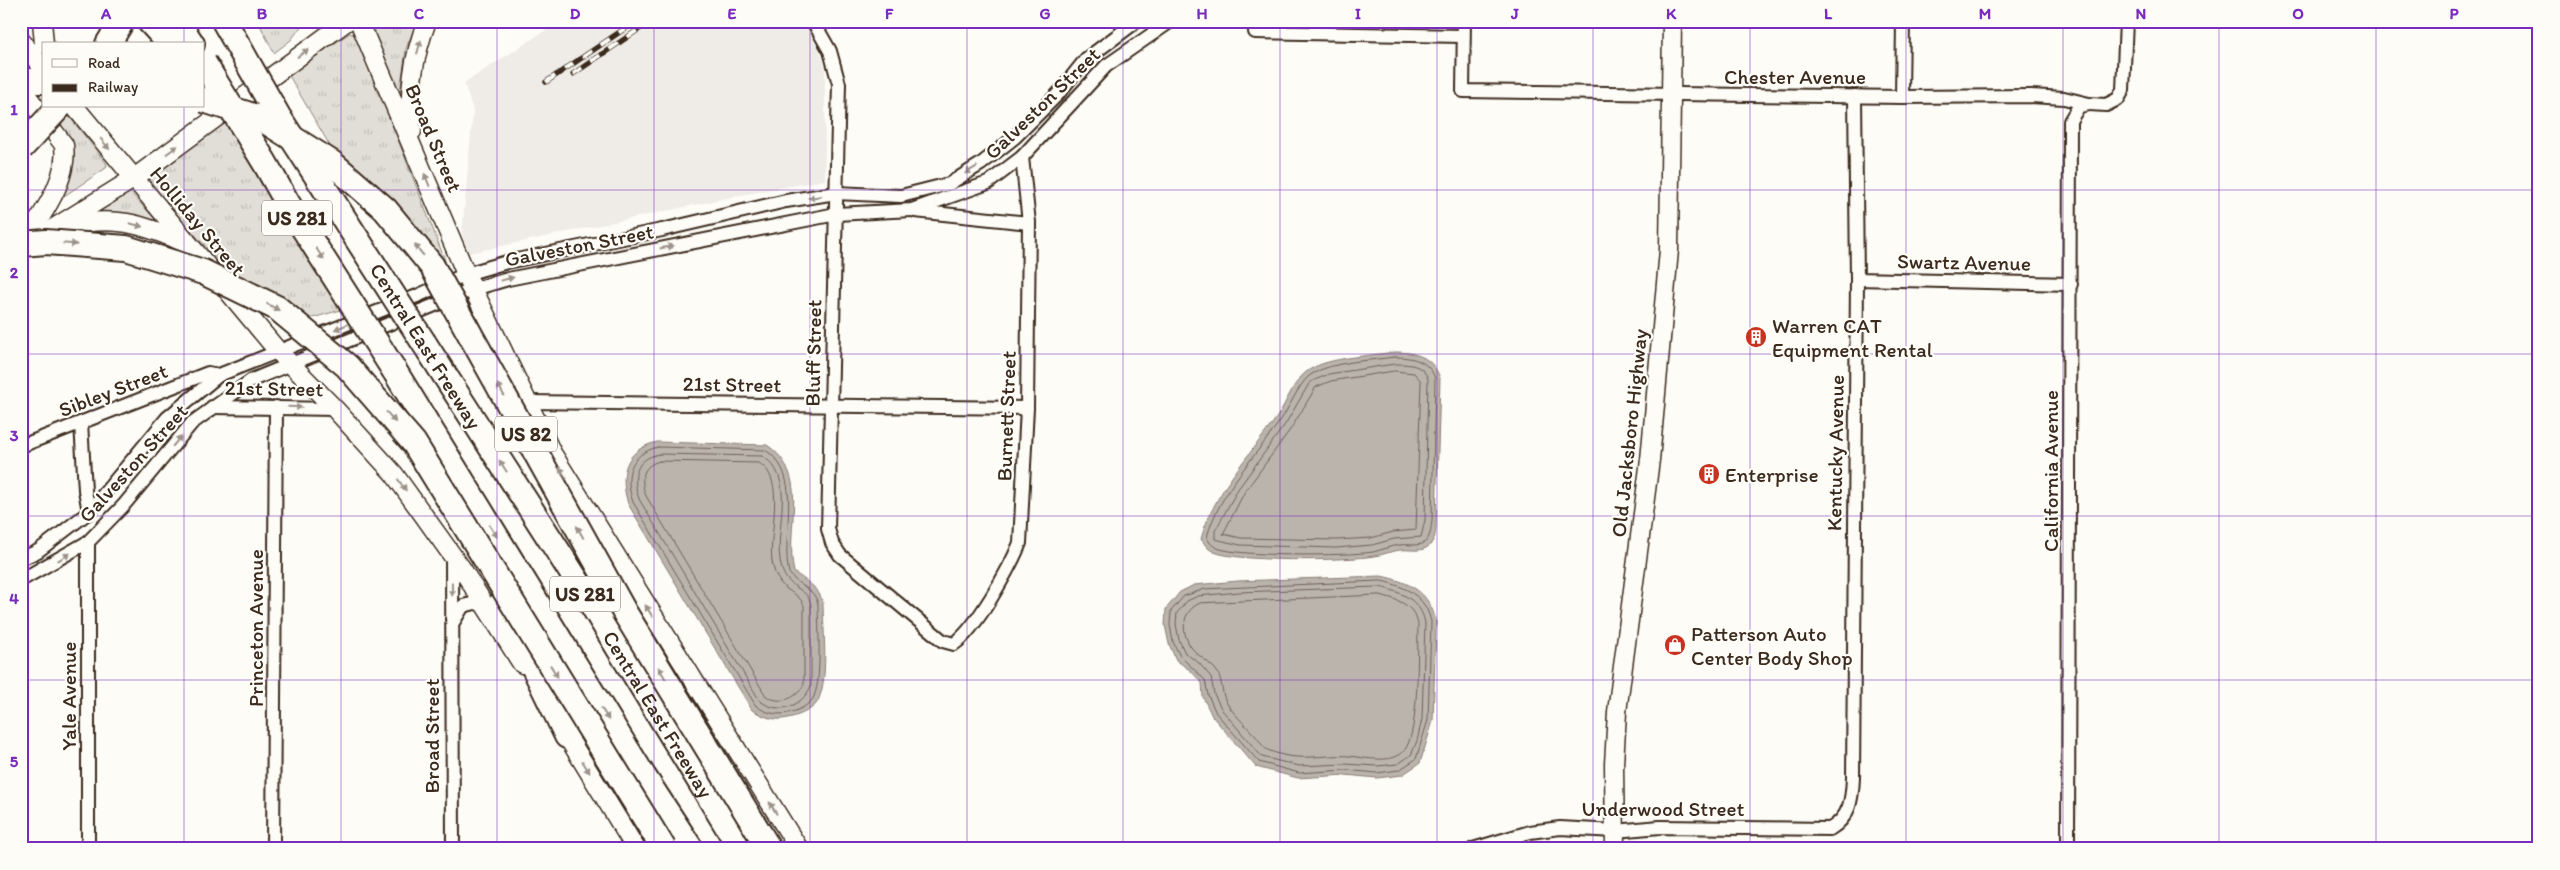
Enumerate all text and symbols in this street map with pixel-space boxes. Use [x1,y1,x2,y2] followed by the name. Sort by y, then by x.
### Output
[100,4,112,23] text: A
[257,4,268,23] text: B
[414,4,425,23] text: C
[570,4,581,23] text: D
[728,4,737,23] text: E
[885,4,894,23] text: F
[1039,4,1051,23] text: G
[1196,4,1208,23] text: H
[1355,4,1361,23] text: I
[1510,4,1519,23] text: J
[1666,4,1677,23] text: K
[1824,4,1833,23] text: L
[1979,4,1991,23] text: M
[2136,4,2146,23] text: N
[2292,4,2304,23] text: O
[2449,4,2459,23] text: P
[415,39,423,54] one-way arrow
[42,42,205,108] legend
[979,42,1105,164] street label: Galveston Street
[296,48,309,59] one-way arrow
[88,54,121,72] text: Road
[1724,64,1866,89] street label: Chester Avenue
[88,78,138,96] text: Railway
[400,80,468,196] street label: Broad Street
[10,100,18,119] text: 1
[99,137,110,150] one-way arrow
[165,144,178,155] one-way arrow
[145,161,251,281] street label: Holliday Street
[965,165,978,174] one-way arrow
[423,172,431,187] one-way arrow
[806,193,822,201] one-way arrow
[262,200,332,236] road number: US 281
[503,218,656,272] street label: Galveston Street
[128,221,143,229] one-way arrow
[62,240,78,248] one-way arrow
[659,243,675,251] one-way arrow
[414,244,425,257] one-way arrow
[315,247,325,261] one-way arrow
[1897,248,2031,276] street label: Swartz Avenue
[365,258,487,434] street label: Central East Freeway
[10,263,19,282] text: 2
[500,275,515,283] one-way arrow
[800,299,826,407] street label: Bluff Street
[266,302,279,311] one-way arrow
[1772,313,1933,362] place label: Warren CAT Equipment Rental
[334,323,348,331] one-way arrow
[1744,325,1768,349] building icon: Warren CAT Equipment Rental
[1606,327,1652,539] street label: Old Jacksboro Highway
[991,350,1021,482] street label: Burnett Street
[55,358,171,422] street label: Sibley Street
[682,371,782,397] street label: 21st Street
[224,375,324,401] street label: 21st Street
[1821,375,1849,531] street label: Kentucky Avenue
[497,383,505,398] one-way arrow
[2038,390,2063,552] street label: California Avenue
[73,398,193,527] street label: Galveston Street
[288,404,304,412] one-way arrow
[385,411,396,423] one-way arrow
[495,416,557,452] road number: US 82
[10,426,19,445] text: 3
[171,435,182,448] one-way arrow
[498,459,507,472] one-way arrow
[1697,462,1721,486] building icon: Enterprise
[1725,462,1819,487] place label: Enterprise
[559,466,568,479] one-way arrow
[397,478,407,492] one-way arrow
[488,524,497,537] one-way arrow
[576,525,584,540] one-way arrow
[243,549,268,707] street label: Princeton Avenue
[58,552,71,561] one-way arrow
[550,576,620,612] road number: US 281
[449,581,457,597] one-way arrow
[9,589,19,608] text: 4
[644,605,653,618] one-way arrow
[1691,621,1853,670] place label: Patterson Auto Center Body Shop
[598,626,719,802] street label: Central East Freeway
[1663,633,1687,657] shop icon: Patterson Auto Center Body Shop
[56,642,81,750] street label: Yale Avenue
[550,665,559,678] one-way arrow
[657,666,666,679] one-way arrow
[419,678,444,793] street label: Broad Street
[600,708,609,721] one-way arrow
[10,752,19,771] text: 5
[582,761,591,774] one-way arrow
[1582,796,1745,821] street label: Underwood Street
[768,801,778,814] one-way arrow

